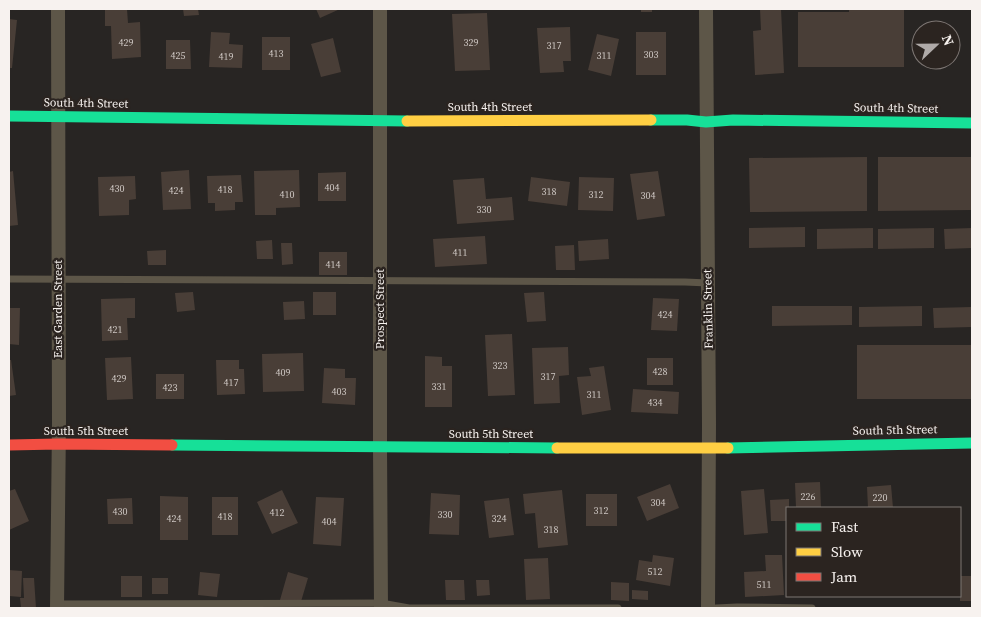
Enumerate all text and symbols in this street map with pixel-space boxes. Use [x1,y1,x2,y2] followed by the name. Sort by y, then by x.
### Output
[911,20,961,70] north arrow
[937,32,959,49] text: N
[119,36,134,49] house number: 429
[464,36,479,49] house number: 329
[547,39,562,52] house number: 317
[269,47,284,60] house number: 413
[644,48,659,61] house number: 303
[171,49,186,62] house number: 425
[597,49,612,62] house number: 311
[219,50,234,63] house number: 419
[44,94,128,112] street label: South 4th Street
[448,99,532,115] street label: South 4th Street
[854,99,938,117] street label: South 4th Street
[325,181,340,194] house number: 404
[110,182,125,195] house number: 430
[218,183,233,196] house number: 418
[169,184,184,197] house number: 424
[542,185,557,198] house number: 318
[280,188,295,201] house number: 410
[589,188,604,201] house number: 312
[641,189,656,202] house number: 304
[477,203,492,216] house number: 330
[453,246,468,259] house number: 411
[326,258,341,271] house number: 414
[50,260,66,358] street label: East Garden Street
[372,269,388,349] street label: Prospect Street
[699,269,717,349] street label: Franklin Street
[658,308,673,321] house number: 424
[108,323,123,336] house number: 421
[493,359,508,372] house number: 323
[653,365,668,378] house number: 428
[276,366,291,379] house number: 409
[541,370,556,383] house number: 317
[112,372,127,385] house number: 429
[224,376,239,389] house number: 417
[432,380,447,393] house number: 331
[163,381,178,394] house number: 423
[332,385,347,398] house number: 403
[587,388,602,401] house number: 311
[648,396,663,409] house number: 434
[853,421,937,439] street label: South 5th Street
[44,423,128,439] street label: South 5th Street
[449,426,533,442] street label: South 5th Street
[801,490,816,503] house number: 226
[873,491,888,504] house number: 220
[651,496,666,509] house number: 304
[594,504,609,517] house number: 312
[113,505,128,518] house number: 430
[270,506,285,519] house number: 412
[786,507,961,597] legend
[438,508,453,521] house number: 330
[218,510,233,523] house number: 418
[167,512,182,525] house number: 424
[492,512,507,525] house number: 324
[322,515,337,528] house number: 404
[831,516,858,537] text: Fast
[544,523,559,536] house number: 318
[831,541,863,562] text: Slow
[648,565,663,578] house number: 512
[830,566,858,587] text: Jam
[757,578,772,591] house number: 511

